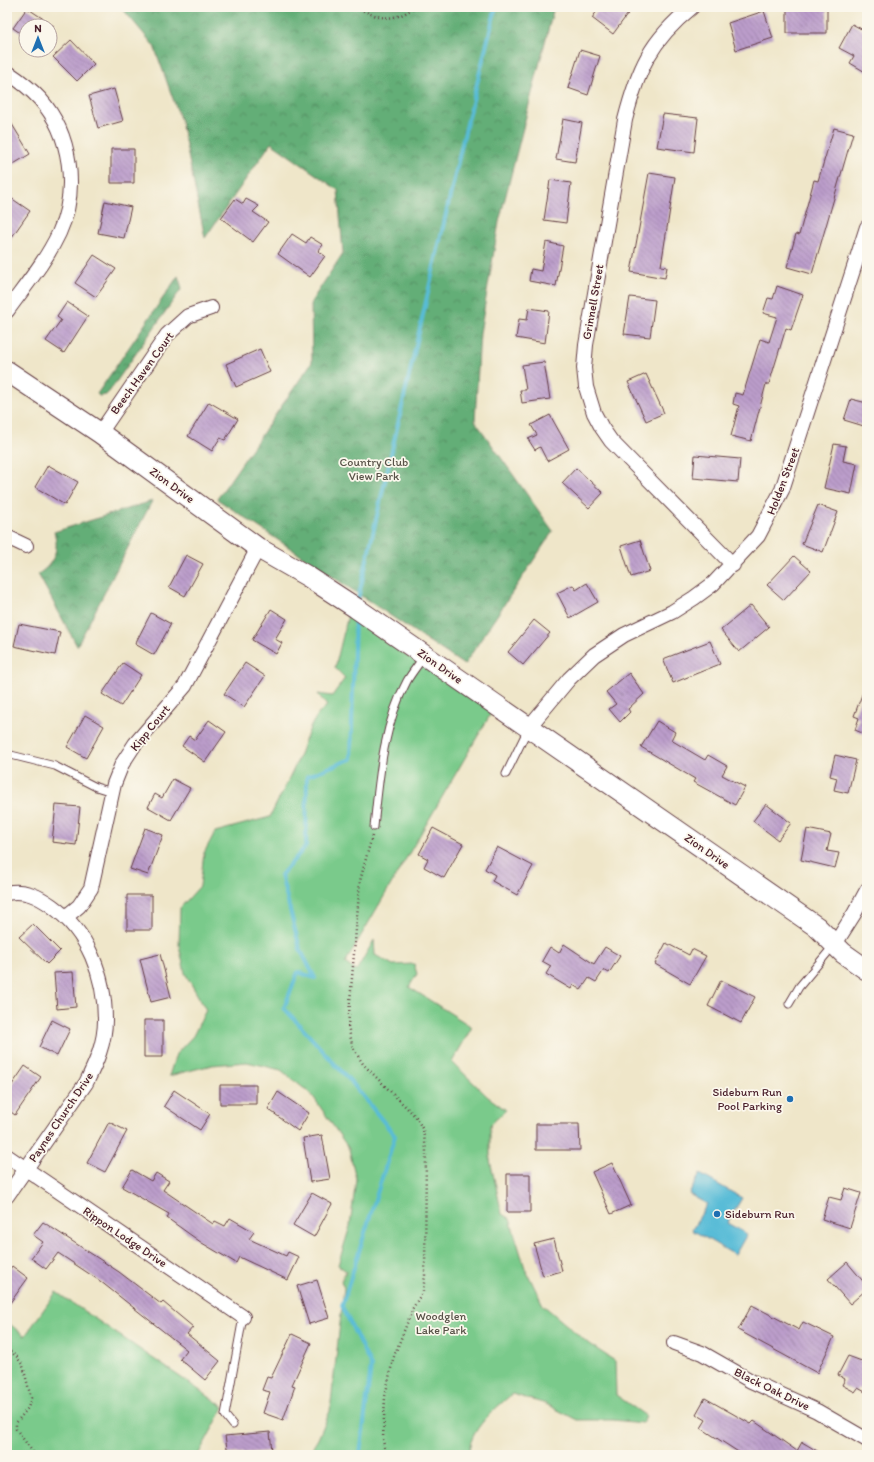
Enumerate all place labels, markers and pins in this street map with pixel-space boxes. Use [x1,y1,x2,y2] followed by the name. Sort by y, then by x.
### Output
[712,1085,783,1113] place label: Sideburn Run Pool Parking
[785,1094,795,1104] marker: Sideburn Run Pool Parking
[725,1207,795,1221] place label: Sideburn Run
[712,1209,722,1219] marker: Sideburn Run

